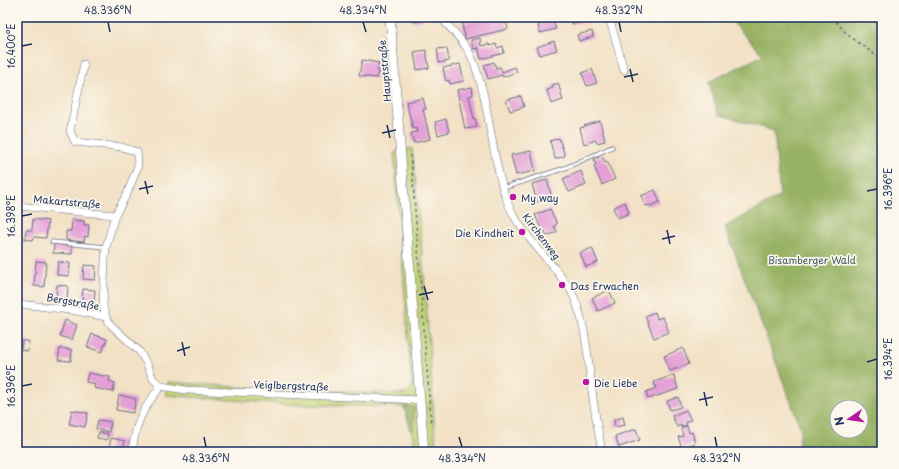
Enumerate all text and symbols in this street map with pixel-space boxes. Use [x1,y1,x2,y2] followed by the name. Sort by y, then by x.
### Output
[84,2,132,17] text: 48.336°N
[339,2,387,17] text: 48.334°N
[595,2,643,17] text: 48.332°N
[3,24,18,68] text: 16.400°E
[374,39,394,103] street label: Hauptstraße
[880,168,895,210] text: 16.396°E
[521,190,559,206] place label: My way
[33,191,101,211] street label: Makartstraße
[508,192,518,202] marker: My way
[3,195,18,237] text: 16.398°E
[519,209,565,263] street label: Kirchenweg
[455,225,514,240] place label: Die Kindheit
[517,227,527,237] marker: Die Kindheit
[768,252,856,267] park label: Bisamberger Wald
[570,278,639,293] place label: Das Erwachen
[557,280,567,290] marker: Das Erwachen
[45,289,101,313] street label: Bergstraße
[880,338,895,380] text: 16.394°E
[3,365,18,407] text: 16.396°E
[594,375,638,390] place label: Die Liebe
[253,376,329,394] street label: Veiglbergstraße
[581,377,591,387] marker: Die Liebe
[829,399,869,439] north arrow
[829,415,848,428] text: N
[182,450,230,465] text: 48.336°N
[438,450,486,465] text: 48.334°N
[693,450,741,465] text: 48.332°N

